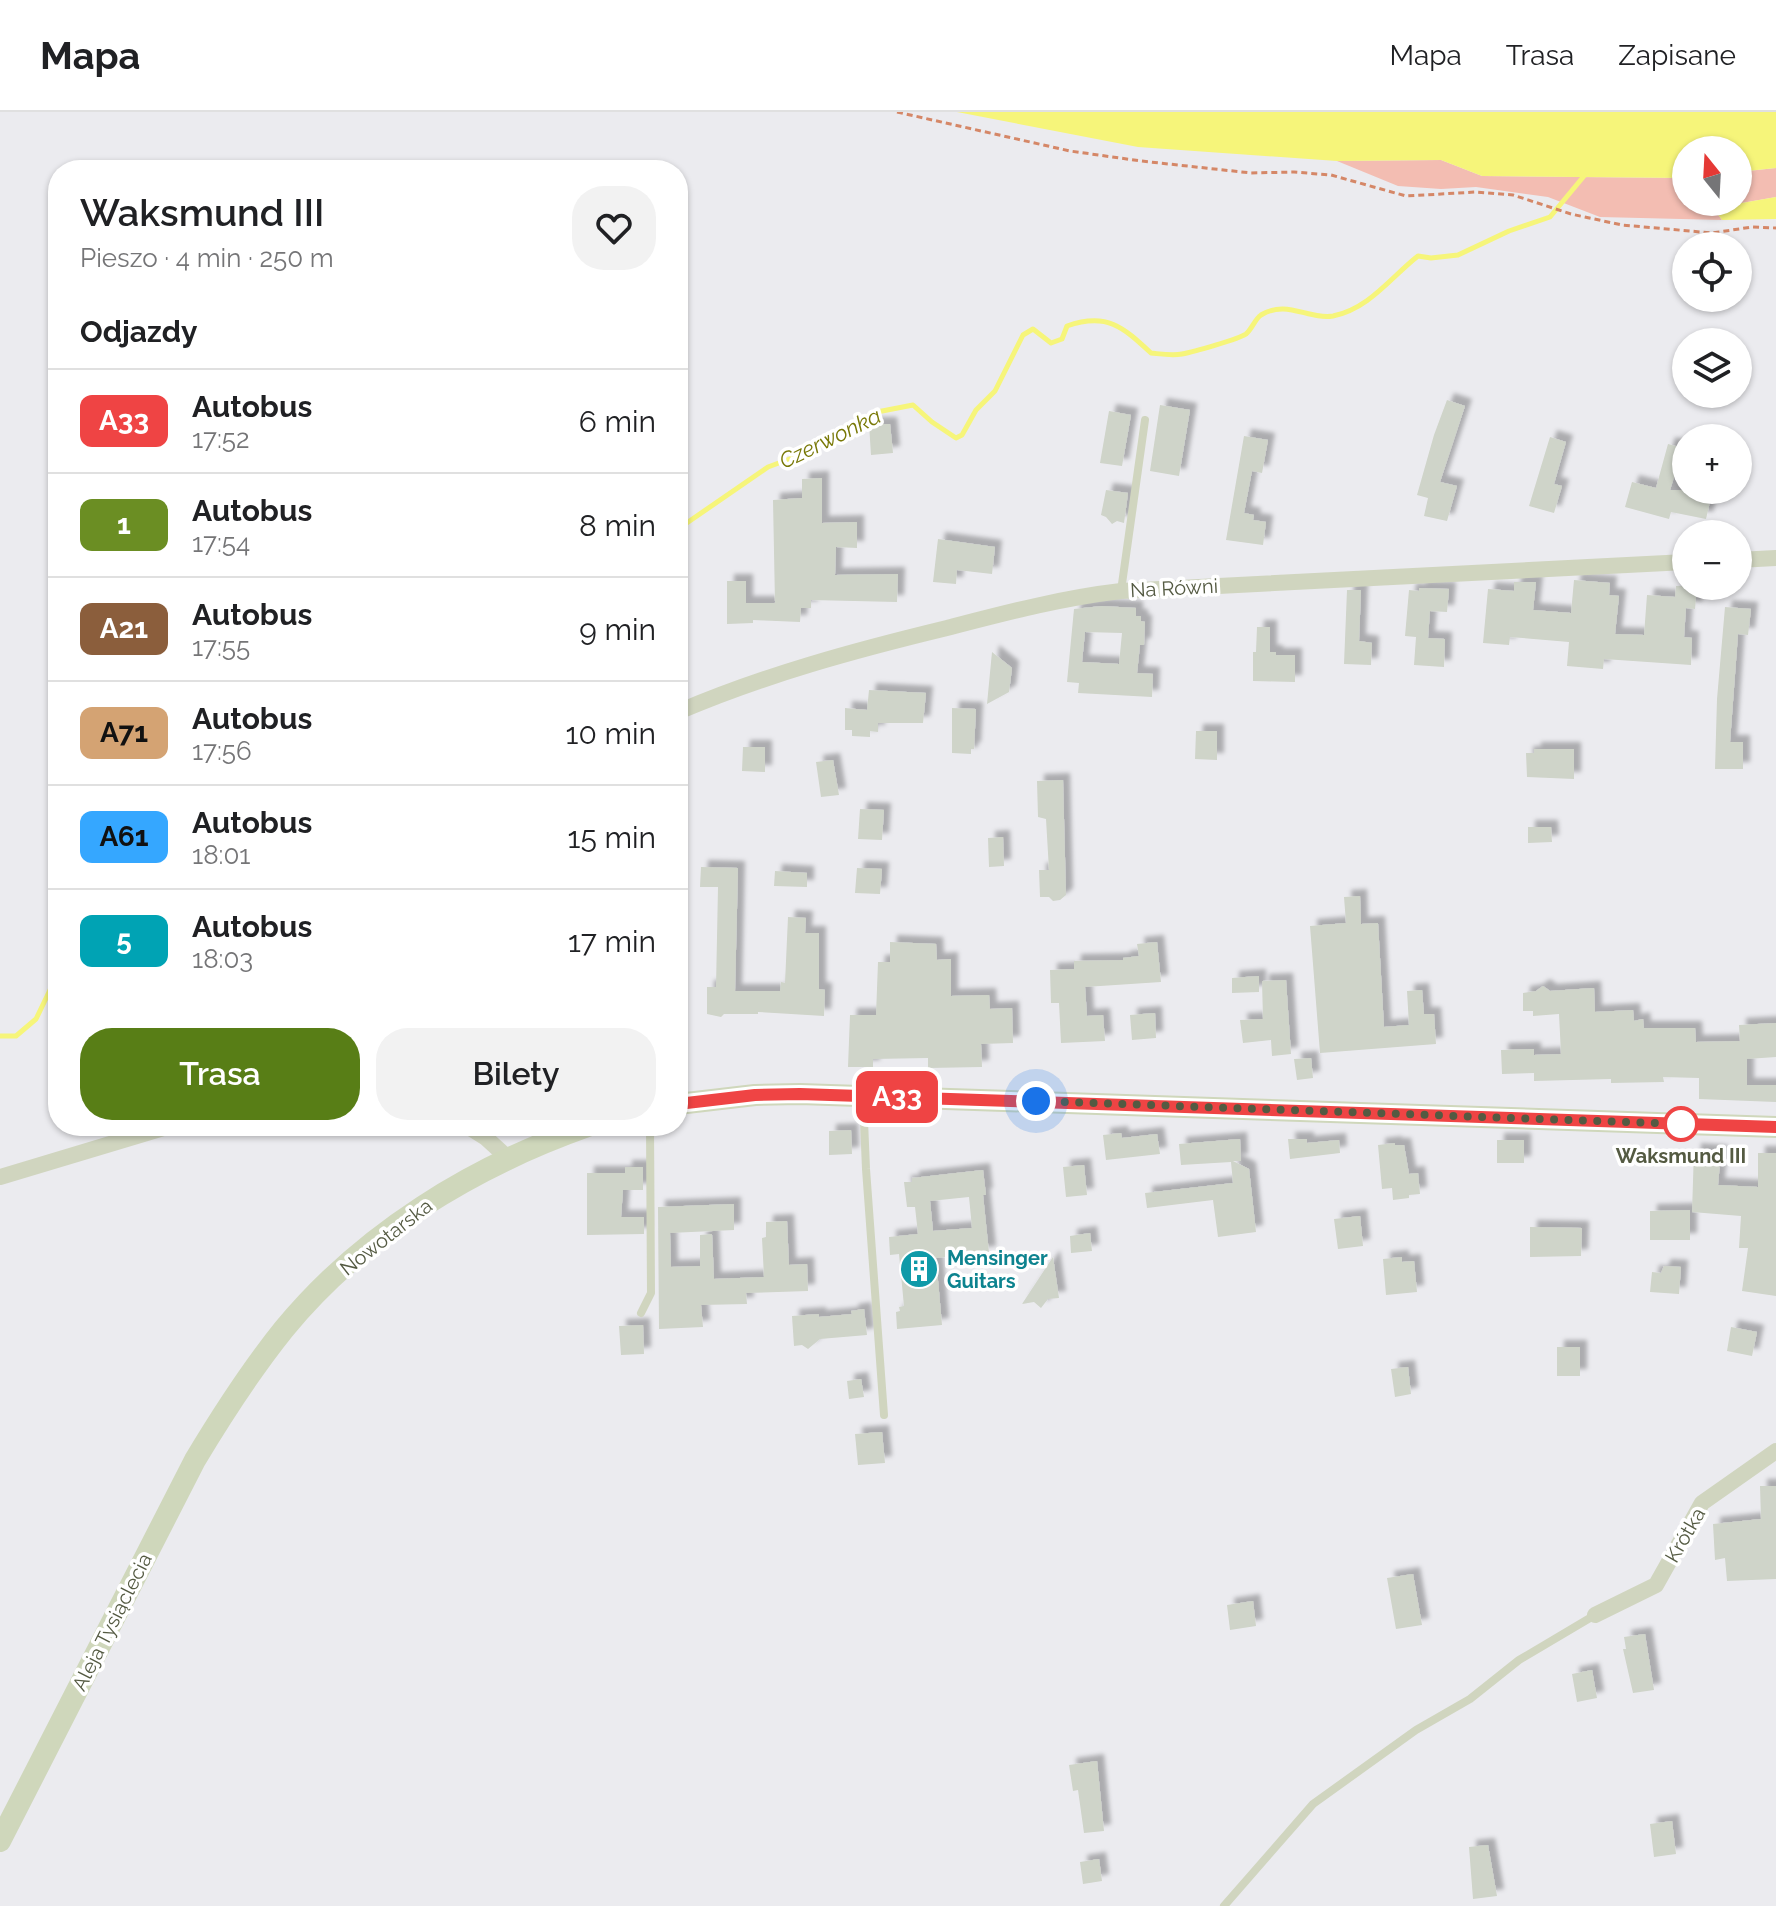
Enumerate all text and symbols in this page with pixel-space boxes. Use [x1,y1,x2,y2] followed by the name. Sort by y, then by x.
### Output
[40,33,140,78] text: Mapa
[1390,39,1462,72] text: Mapa
[1506,39,1574,72] text: Trasa
[1618,39,1736,72] text: Zapisane
[1672,136,1752,216] north arrow
[1672,136,1752,600] map controls
[572,186,656,270] button: heart
[80,190,324,235] text: Waksmund III
[1672,232,1752,312] button: locate
[80,243,334,273] text: Pieszo · 4 min · 250 m
[80,314,197,349] text: Odjazdy
[1672,328,1752,408] button: layers
[192,389,312,424] text: Autobus
[775,402,885,474] water label: Czerwonka
[99,404,149,437] text: A33
[579,404,656,439] text: 6 min
[192,424,250,454] text: 17:52
[1672,424,1752,504] button: +
[192,493,312,528] text: Autobus
[117,508,131,541] text: 1
[579,508,656,543] text: 8 min
[1672,520,1752,600] button: −
[192,528,250,558] text: 17:54
[1129,574,1219,602] street label: Na Równi
[192,597,312,632] text: Autobus
[100,612,148,645] text: A21
[579,612,656,647] text: 9 min
[192,632,250,662] text: 17:55
[192,701,312,736] text: Autobus
[100,716,148,749] text: A71
[566,716,656,751] text: 10 min
[192,736,252,766] text: 17:56
[192,805,312,840] text: Autobus
[99,820,149,853] text: A61
[568,820,656,855] text: 15 min
[192,840,250,870] text: 18:01
[192,909,312,944] text: Autobus
[116,924,132,957] text: 5
[568,924,656,959] text: 17 min
[192,944,253,974] text: 18:03
[80,1028,360,1120] button: Trasa
[376,1028,656,1120] button: Bilety
[851,1071,943,1123] line badge: A33
[872,1080,922,1113] text: A33
[1016,1081,1056,1121] your location
[1664,1107,1698,1141] marker: Waksmund III
[1616,1144,1746,1168] place label: Waksmund III
[335,1194,437,1280] street label: Nowotarska
[947,1246,1048,1293] place label: Mensinger Guitars
[898,1248,940,1290] building icon: Mensinger Guitars
[1660,1503,1710,1567] street label: Krótka
[67,1549,157,1695] street label: Aleja Tysiąclecia

